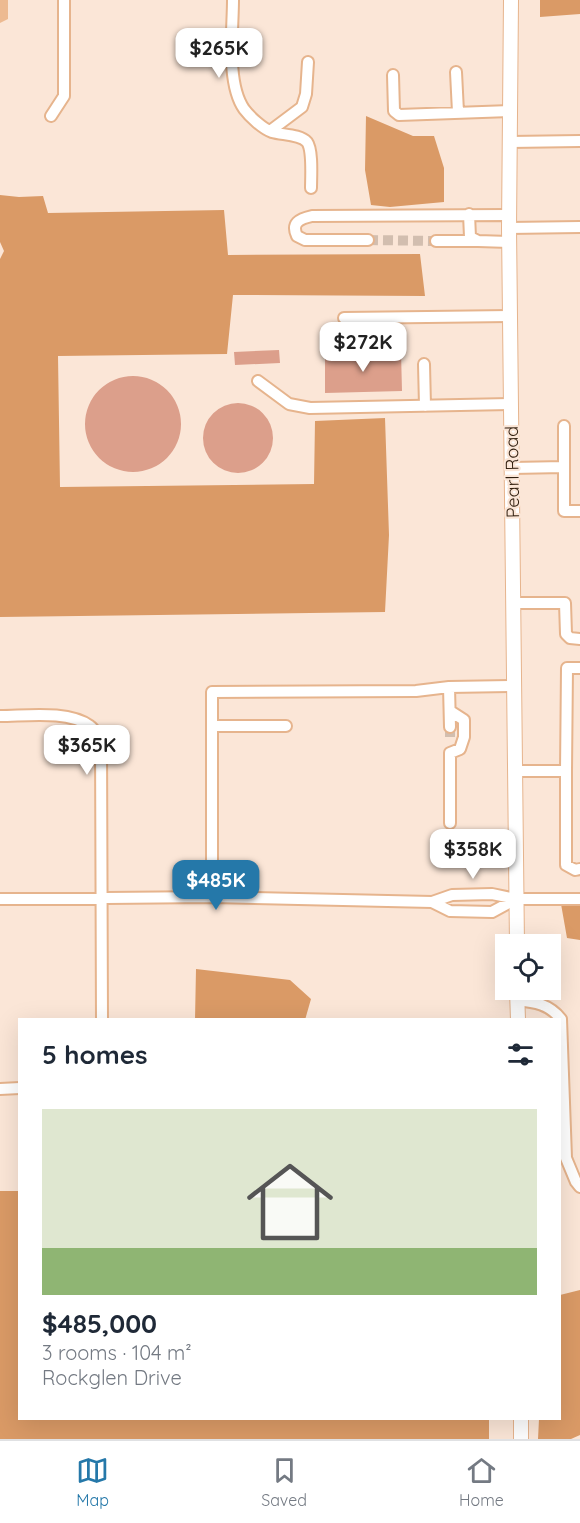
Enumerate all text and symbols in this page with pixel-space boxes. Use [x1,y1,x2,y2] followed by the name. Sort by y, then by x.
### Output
[177,28,261,79] pin: $265K
[190,35,249,60] text: $265K
[321,322,405,373] pin: $272K
[334,329,392,354] text: $272K
[500,426,524,518] street label: Pearl Road
[45,725,129,776] pin: $365K
[58,732,116,757] text: $365K
[431,829,515,880] pin: $358K
[444,836,502,861] text: $358K
[174,860,258,911] pin: $485K
[186,867,246,892] text: $485K
[495,934,561,1000] map controls
[495,934,561,1000] button: locate
[42,1038,148,1071] text: 5 homes
[504,1038,537,1071] icon: filters
[236,1148,344,1256] icon: home
[42,1307,157,1340] text: $485,000
[42,1340,192,1365] text: 3 rooms · 104 m²
[42,1365,182,1390] text: Rockglen Drive
[76,1454,109,1510] tab: Map
[261,1454,307,1510] tab: Saved
[459,1454,504,1510] tab: Home

